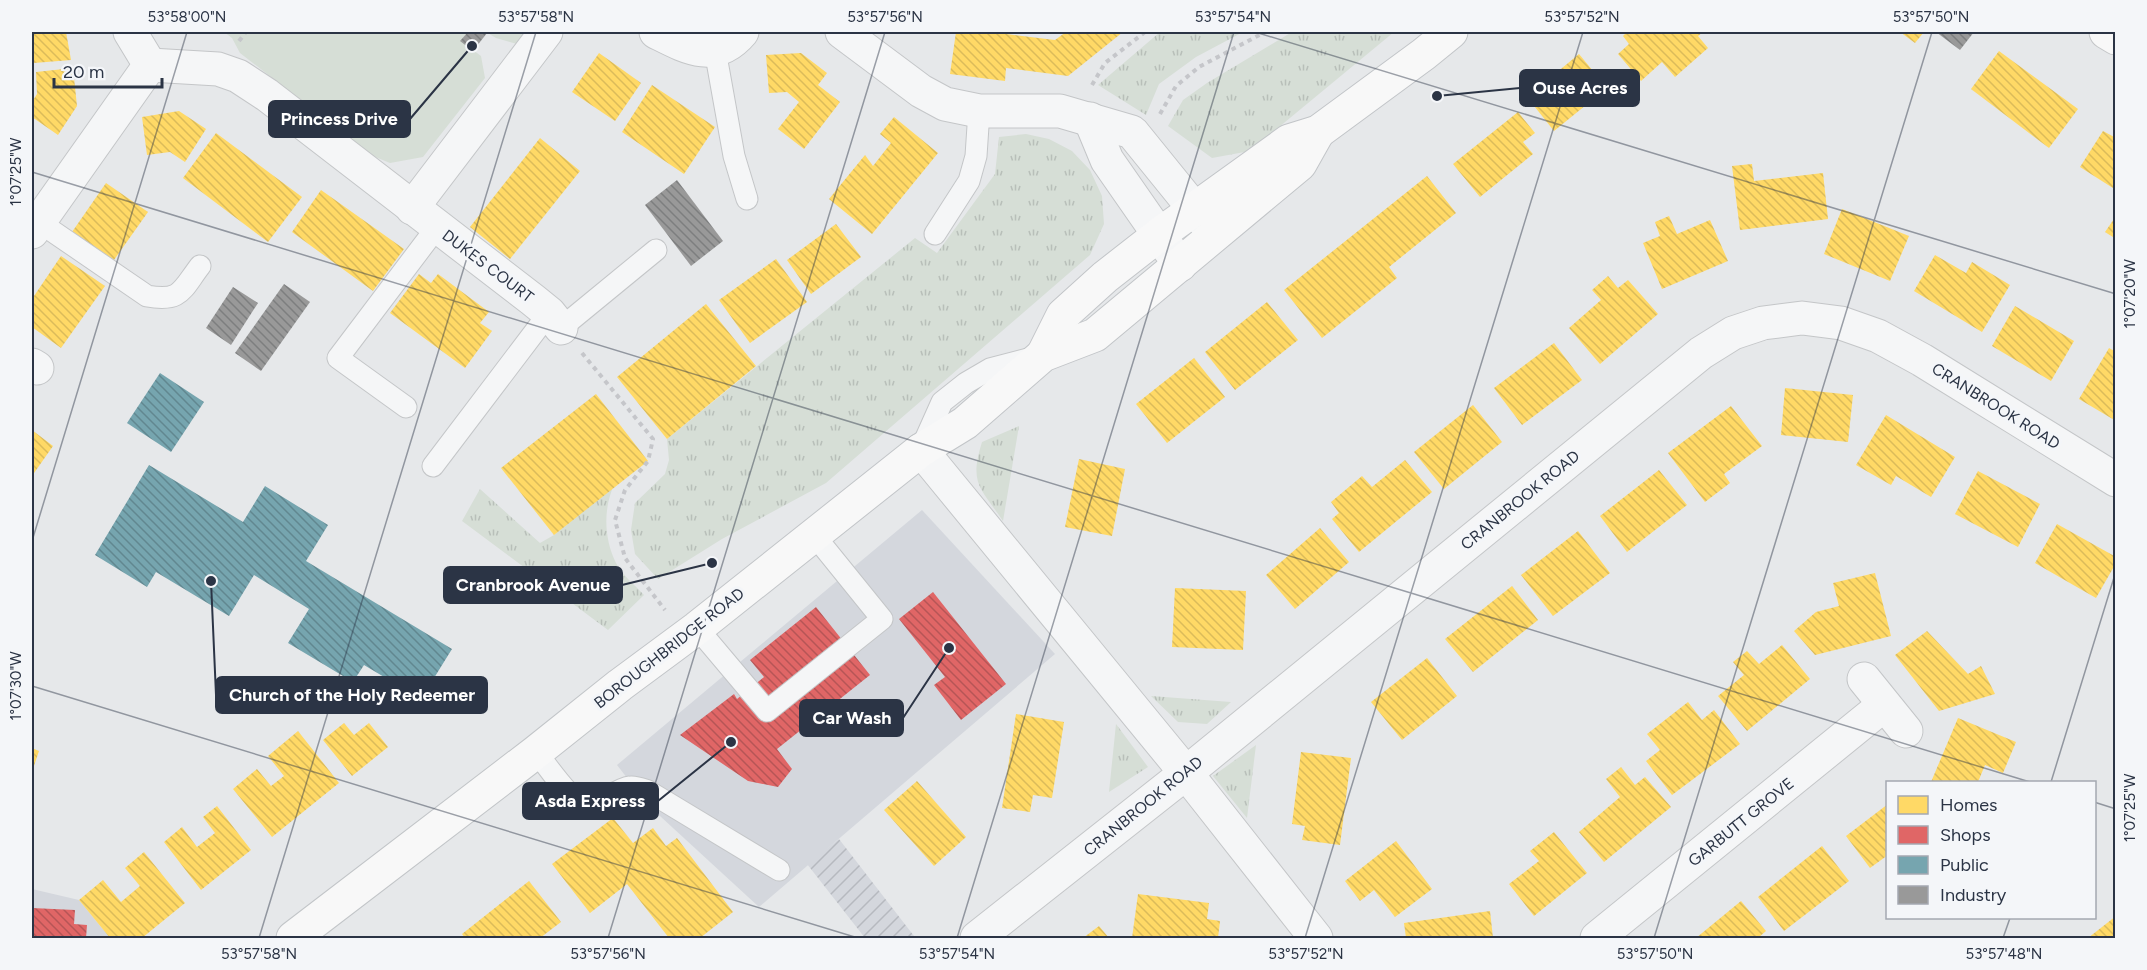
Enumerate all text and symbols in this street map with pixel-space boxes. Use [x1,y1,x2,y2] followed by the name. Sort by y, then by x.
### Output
[148,8,226,26] text: 53°58'00"N
[498,8,574,26] text: 53°57'58"N
[847,8,923,26] text: 53°57'56"N
[1195,8,1271,26] text: 53°57'54"N
[1544,8,1620,26] text: 53°57'52"N
[1893,8,1969,26] text: 53°57'50"N
[54,51,162,89] scale bar
[63,61,104,83] text: 20 m
[1520,70,1639,106] callout: Ouse Acres
[1533,77,1628,99] text: Ouse Acres
[269,101,410,137] callout: Princess Drive
[280,108,398,130] text: Princess Drive
[7,137,25,206] text: 1°07'25"W
[439,225,538,307] street label: DUKES COURT
[2121,259,2139,329] text: 1°07'20"W
[1928,359,2064,453] street label: CRANBROOK ROAD
[1457,446,1583,554] street label: CRANBROOK ROAD
[444,567,622,603] callout: Cranbrook Avenue
[456,574,610,596] text: Cranbrook Avenue
[590,584,748,712] street label: BOROUGHBRIDGE ROAD
[7,651,25,721] text: 1°07'30"W
[216,677,487,713] callout: Church of the Holy Redeemer
[229,684,475,706] text: Church of the Holy Redeemer
[800,700,903,736] callout: Car Wash
[813,707,891,729] text: Car Wash
[1080,752,1206,860] street label: CRANBROOK ROAD
[2121,773,2139,842] text: 1°07'25"W
[1684,774,1798,870] street label: GARBUTT GROVE
[1886,781,2096,919] legend
[523,783,658,819] callout: Asda Express
[535,790,646,812] text: Asda Express
[1940,794,1998,816] text: Homes
[1940,824,1991,846] text: Shops
[1940,854,1989,876] text: Public
[1940,884,2007,906] text: Industry
[221,945,297,963] text: 53°57'58"N
[570,945,646,963] text: 53°57'56"N
[919,945,995,963] text: 53°57'54"N
[1268,945,1344,963] text: 53°57'52"N
[1617,945,1693,963] text: 53°57'50"N
[1966,945,2042,963] text: 53°57'48"N

